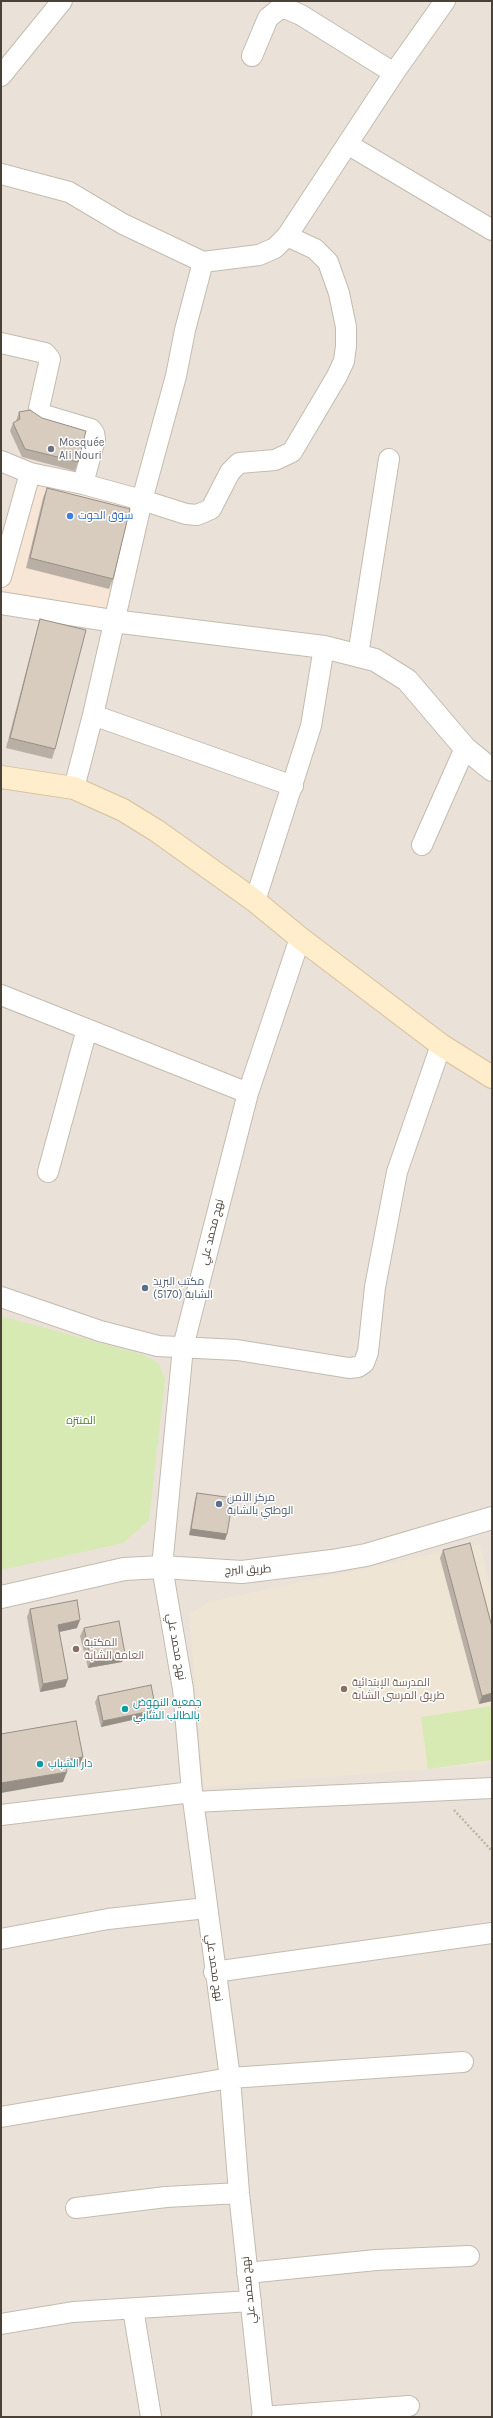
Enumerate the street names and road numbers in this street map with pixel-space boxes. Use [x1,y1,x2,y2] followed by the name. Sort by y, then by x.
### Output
[197,1198,227,1266] street label: نهج محمد علي
[224,1563,272,1577] street label: طريق البرج
[164,1613,188,1681] street label: نهج محمد علي
[203,1934,225,2002] street label: نهج محمد علي
[239,2256,259,2324] street label: نهج محمد علي

